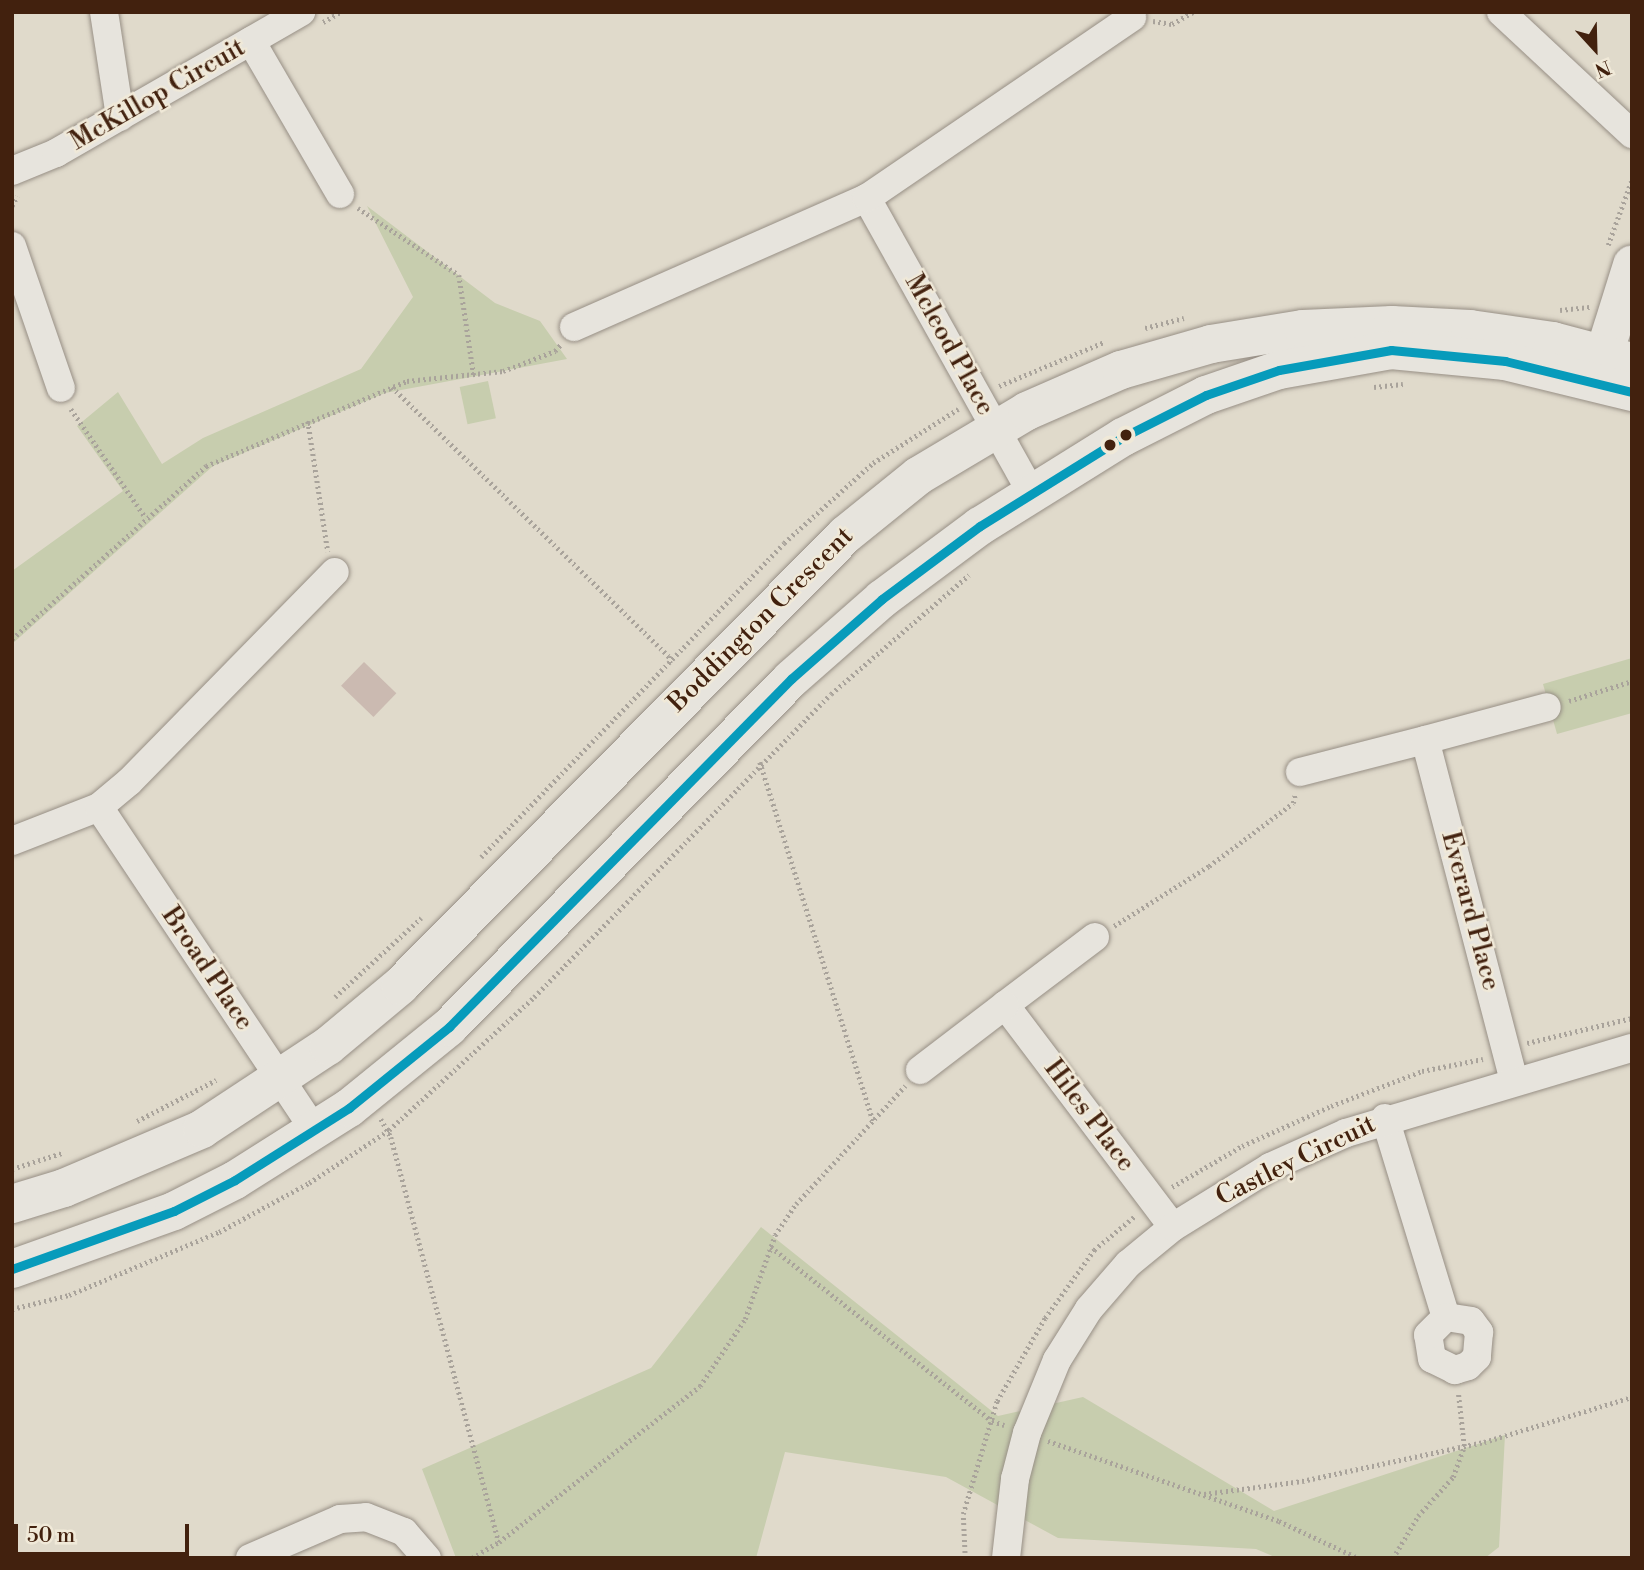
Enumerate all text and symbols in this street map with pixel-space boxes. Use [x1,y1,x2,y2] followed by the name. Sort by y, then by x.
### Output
[1560,14,1630,84] north arrow
[65,32,251,158] street label: McKillop Circuit
[1591,55,1614,82] text: N
[897,269,1001,421] street label: Mcleod Place
[1119,428,1133,442] unlabelled marker
[1103,438,1117,452] unlabelled marker
[662,521,860,719] street label: Boddington Crescent
[1434,828,1506,994] street label: Everard Place
[154,901,260,1037] street label: Broad Place
[1037,1054,1141,1178] street label: Hiles Place
[1211,1109,1381,1213] street label: Castley Circuit
[18,1510,192,1554] scale bar
[27,1523,75,1549] text: 50 m

